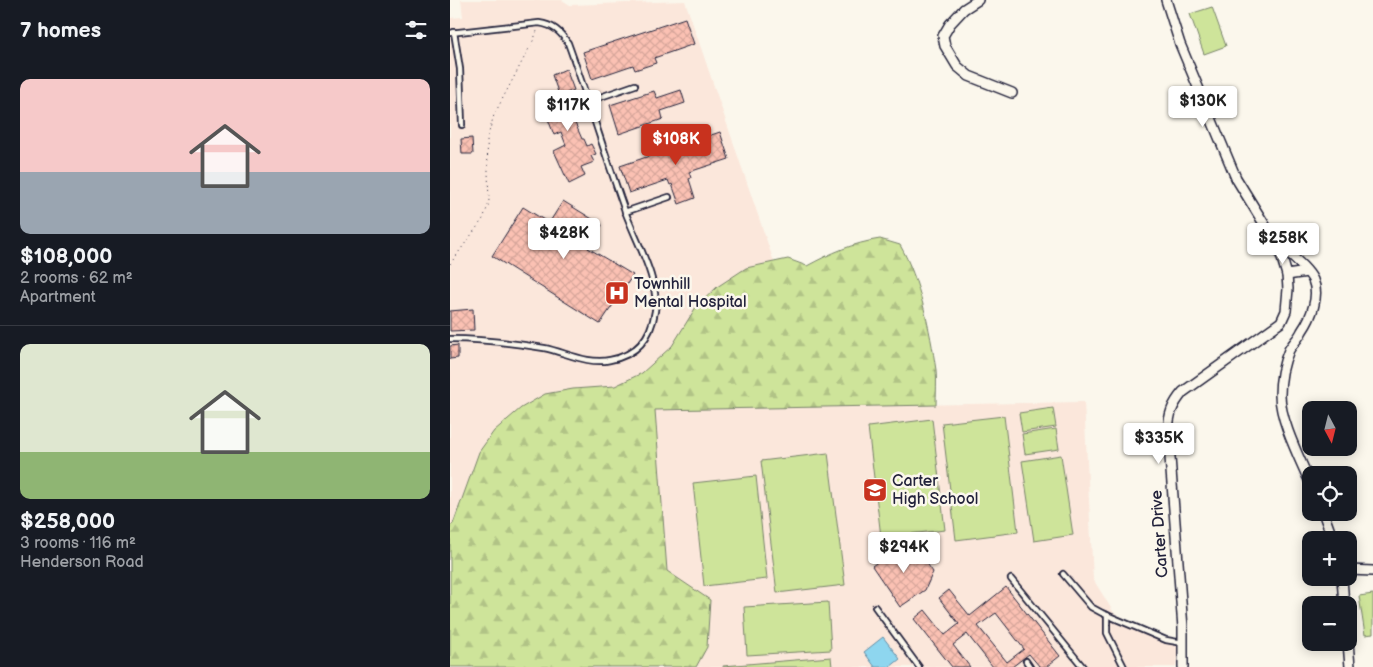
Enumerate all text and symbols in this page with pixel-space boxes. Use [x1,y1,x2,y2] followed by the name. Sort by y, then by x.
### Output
[402,16,430,44] icon: filters
[20,18,101,43] text: 7 homes
[1168,86,1238,128] pin: $130K
[533,90,603,132] pin: $117K
[1179,92,1227,111] text: $130K
[546,96,590,115] text: $117K
[180,111,270,201] icon: home
[641,124,711,166] pin: $108K
[652,130,700,149] text: $108K
[529,218,599,260] pin: $428K
[1248,222,1318,265] pin: $258K
[539,224,589,243] text: $428K
[1258,229,1308,248] text: $258K
[20,244,112,269] text: $108,000
[20,269,133,288] text: 2 rooms · 62 m²
[634,275,746,312] place label: Townhill Mental Hospital
[604,280,630,306] hospital icon: Townhill Mental Hospital
[20,288,96,307] text: Apartment
[180,377,270,467] icon: home
[1302,401,1358,456] north arrow
[1302,401,1357,651] map controls
[1124,422,1194,465] pin: $335K
[1134,429,1184,448] text: $335K
[1302,466,1357,521] button: locate
[892,472,978,509] place label: Carter High School
[862,477,888,503] school or university icon: Carter High School
[1147,489,1173,579] street label: Carter Drive
[20,509,115,534] text: $258,000
[1302,531,1357,586] button: +
[869,532,939,574] pin: $294K
[20,534,136,553] text: 3 rooms · 116 m²
[879,538,929,557] text: $294K
[20,553,144,572] text: Henderson Road
[1302,596,1357,651] button: −

